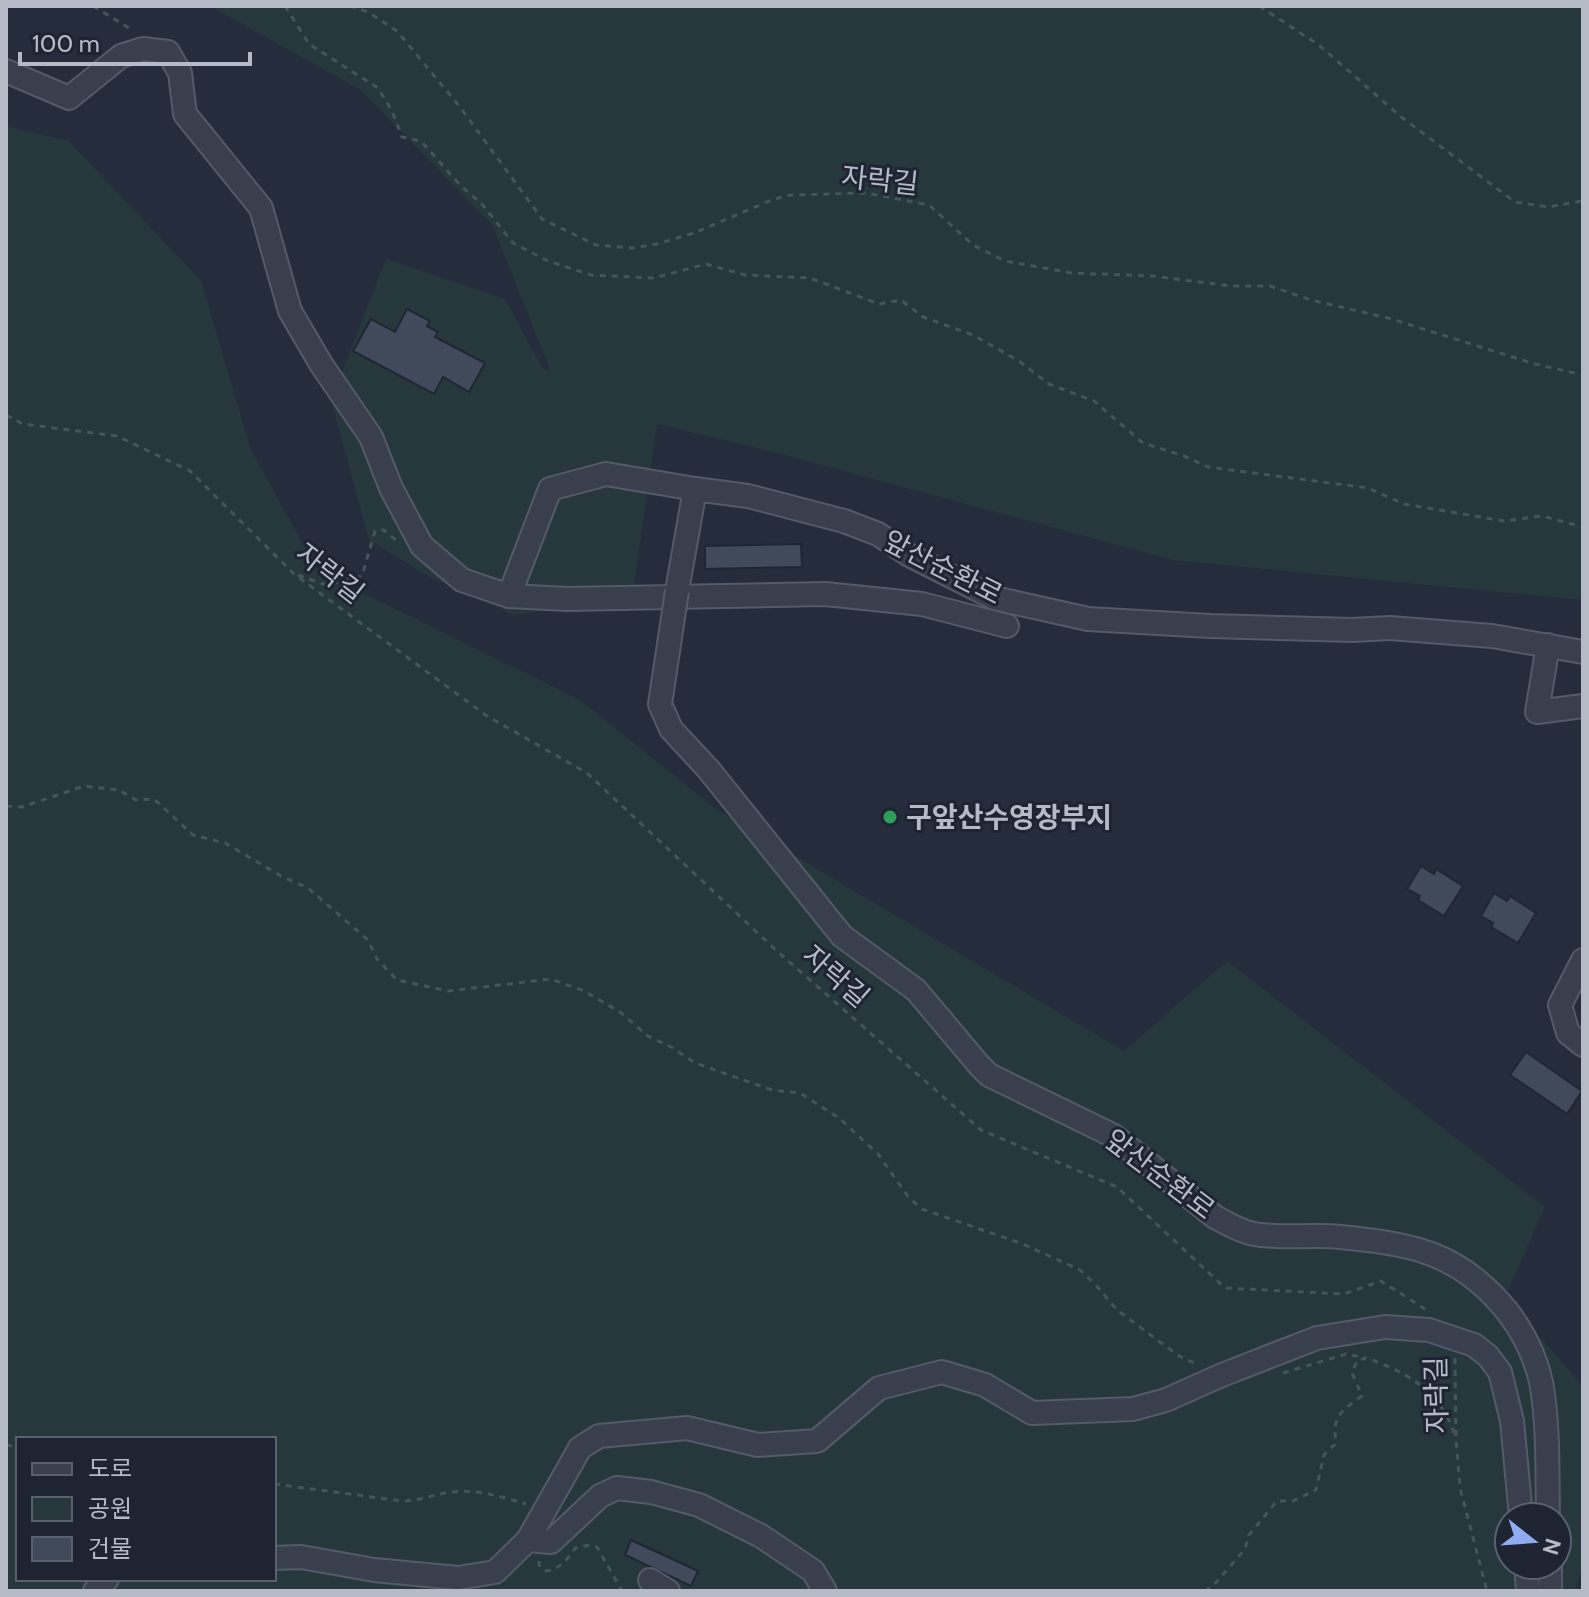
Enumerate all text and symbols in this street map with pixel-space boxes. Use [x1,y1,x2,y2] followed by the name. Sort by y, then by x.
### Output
[20,16,250,66] scale bar
[32,29,100,58] text: 100 m
[840,159,920,201] street label: 자락길
[878,523,1008,611] street label: 앞산순환로
[289,536,371,610] street label: 자락길
[906,800,1112,834] place label: 구앞산수영장부지
[881,808,899,826] marker: 구앞산수영장부지
[796,938,876,1014] street label: 자락길
[1098,1122,1222,1226] street label: 앞산순환로
[1418,1356,1454,1434] street label: 자락길
[16,1437,276,1581] legend
[88,1454,132,1483] text: 도로
[88,1494,132,1523] text: 공원
[1493,1501,1573,1581] north arrow
[88,1534,132,1563] text: 건물
[1536,1535,1567,1558] text: N

